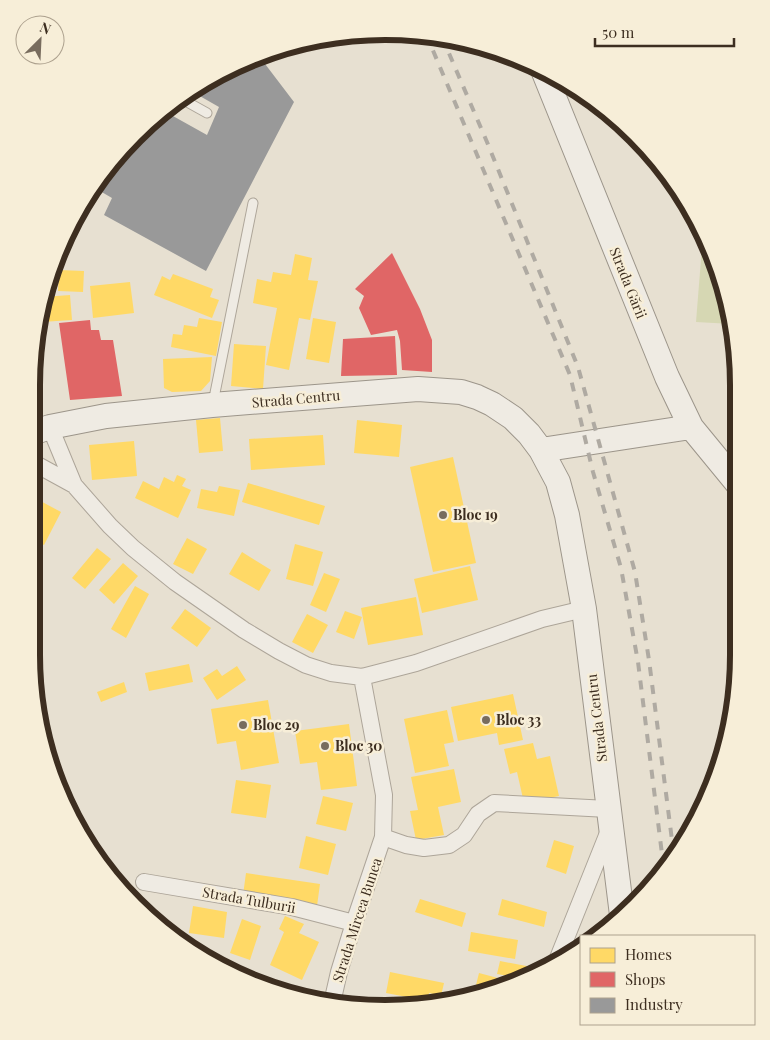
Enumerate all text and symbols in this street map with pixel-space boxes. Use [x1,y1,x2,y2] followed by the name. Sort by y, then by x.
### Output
[15,15,65,65] north arrow
[595,15,734,47] scale bar
[37,17,54,38] text: N
[602,22,635,42] text: 50 m
[606,244,651,321] street label: Strada Gării
[251,385,341,412] street label: Strada Centru
[453,505,498,524] place label: Bloc 19
[437,509,449,521] marker: Bloc 19
[582,673,611,763] street label: Strada Centru
[496,710,541,729] place label: Bloc 33
[480,714,492,726] marker: Bloc 33
[253,715,300,734] place label: Bloc 29
[237,719,249,731] marker: Bloc 29
[335,736,382,755] place label: Bloc 30
[319,740,331,752] marker: Bloc 30
[327,855,386,985] street label: Strada Mircea Bunea
[201,882,297,917] street label: Strada Tulburii
[580,935,755,1025] legend
[625,944,672,964] text: Homes
[625,969,666,989] text: Shops
[625,994,683,1014] text: Industry

